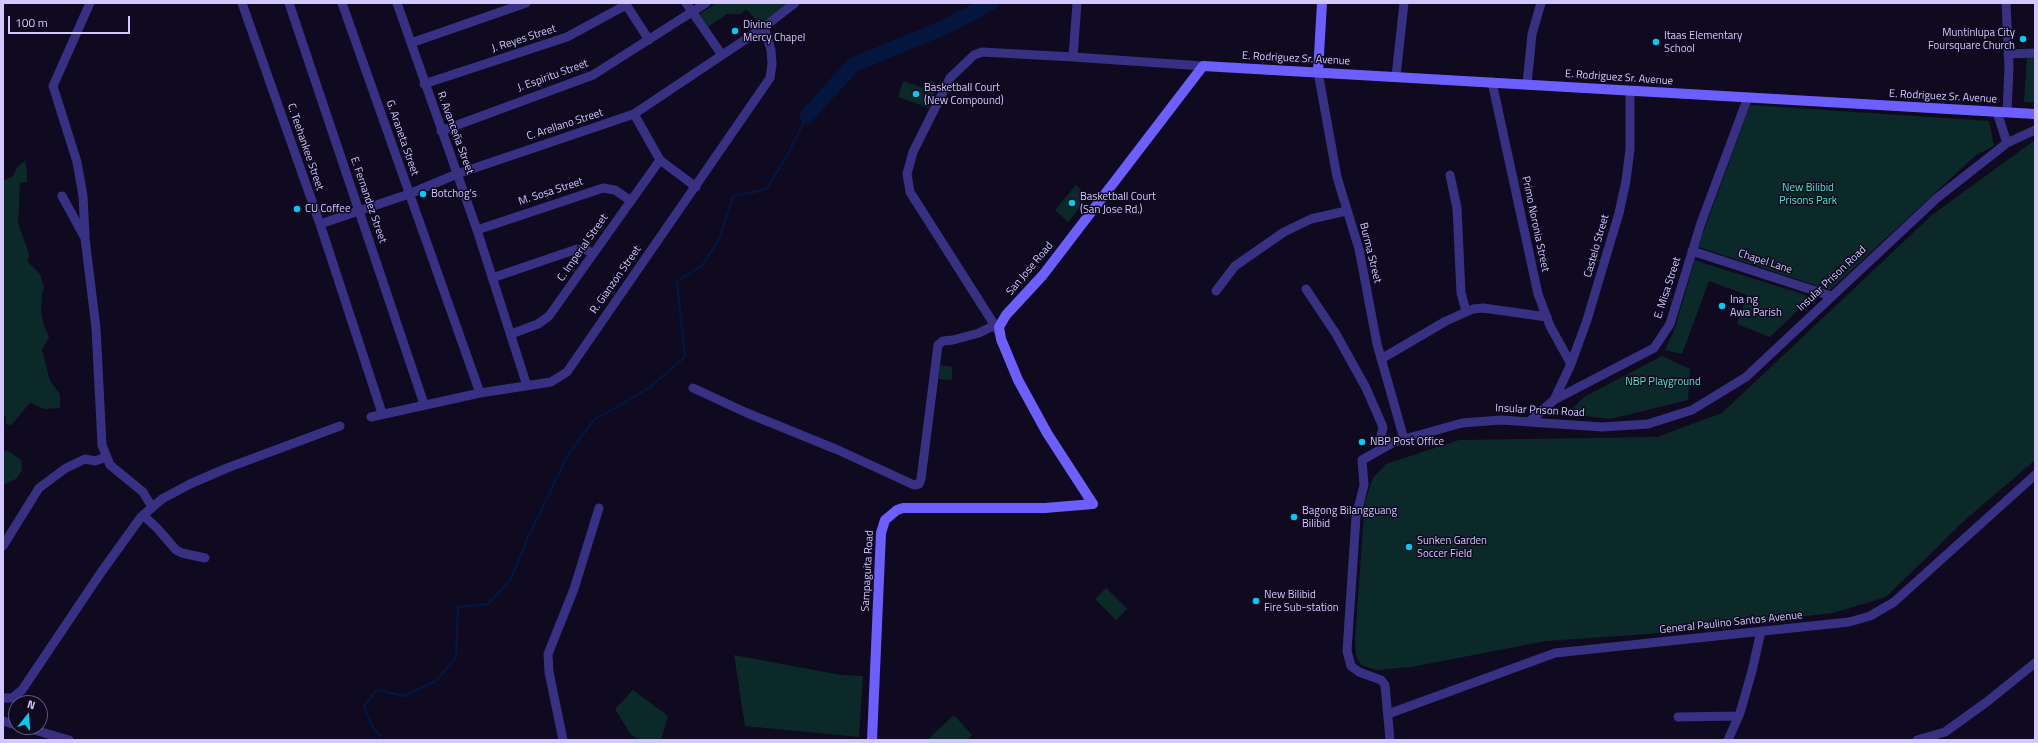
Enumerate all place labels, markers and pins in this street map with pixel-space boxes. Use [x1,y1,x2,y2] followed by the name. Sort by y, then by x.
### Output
[743,18,805,44] place label: Divine Mercy Chapel
[730,26,740,36] marker: Divine Mercy Chapel
[1928,26,2015,52] place label: Muntinlupa City Foursquare Church
[1664,29,1742,55] place label: Itaas Elementary School
[2018,34,2028,44] marker: Muntinlupa City Foursquare Church
[1651,37,1661,47] marker: Itaas Elementary School
[924,81,1004,107] place label: Basketball Court (New Compound)
[911,89,921,99] marker: Basketball Court (New Compound)
[431,187,477,201] place label: Botchog's
[418,189,428,199] marker: Botchog's
[1080,190,1156,216] place label: Basketball Court (San Jose Rd.)
[1067,198,1077,208] marker: Basketball Court (San Jose Rd.)
[305,202,350,216] place label: CU Coffee
[292,204,302,214] marker: CU Coffee
[1730,293,1782,319] place label: Ina ng Awa Parish
[1717,301,1727,311] marker: Ina ng Awa Parish
[1370,435,1444,449] place label: NBP Post Office
[1357,437,1367,447] marker: NBP Post Office
[1302,504,1397,530] place label: Bagong Bilangguang Bilibid
[1289,512,1299,522] marker: Bagong Bilangguang Bilibid
[1417,534,1487,560] place label: Sunken Garden Soccer Field
[1404,542,1414,552] marker: Sunken Garden Soccer Field
[1264,588,1339,614] place label: New Bilibid Fire Sub-station
[1251,596,1261,606] marker: New Bilibid Fire Sub-station

